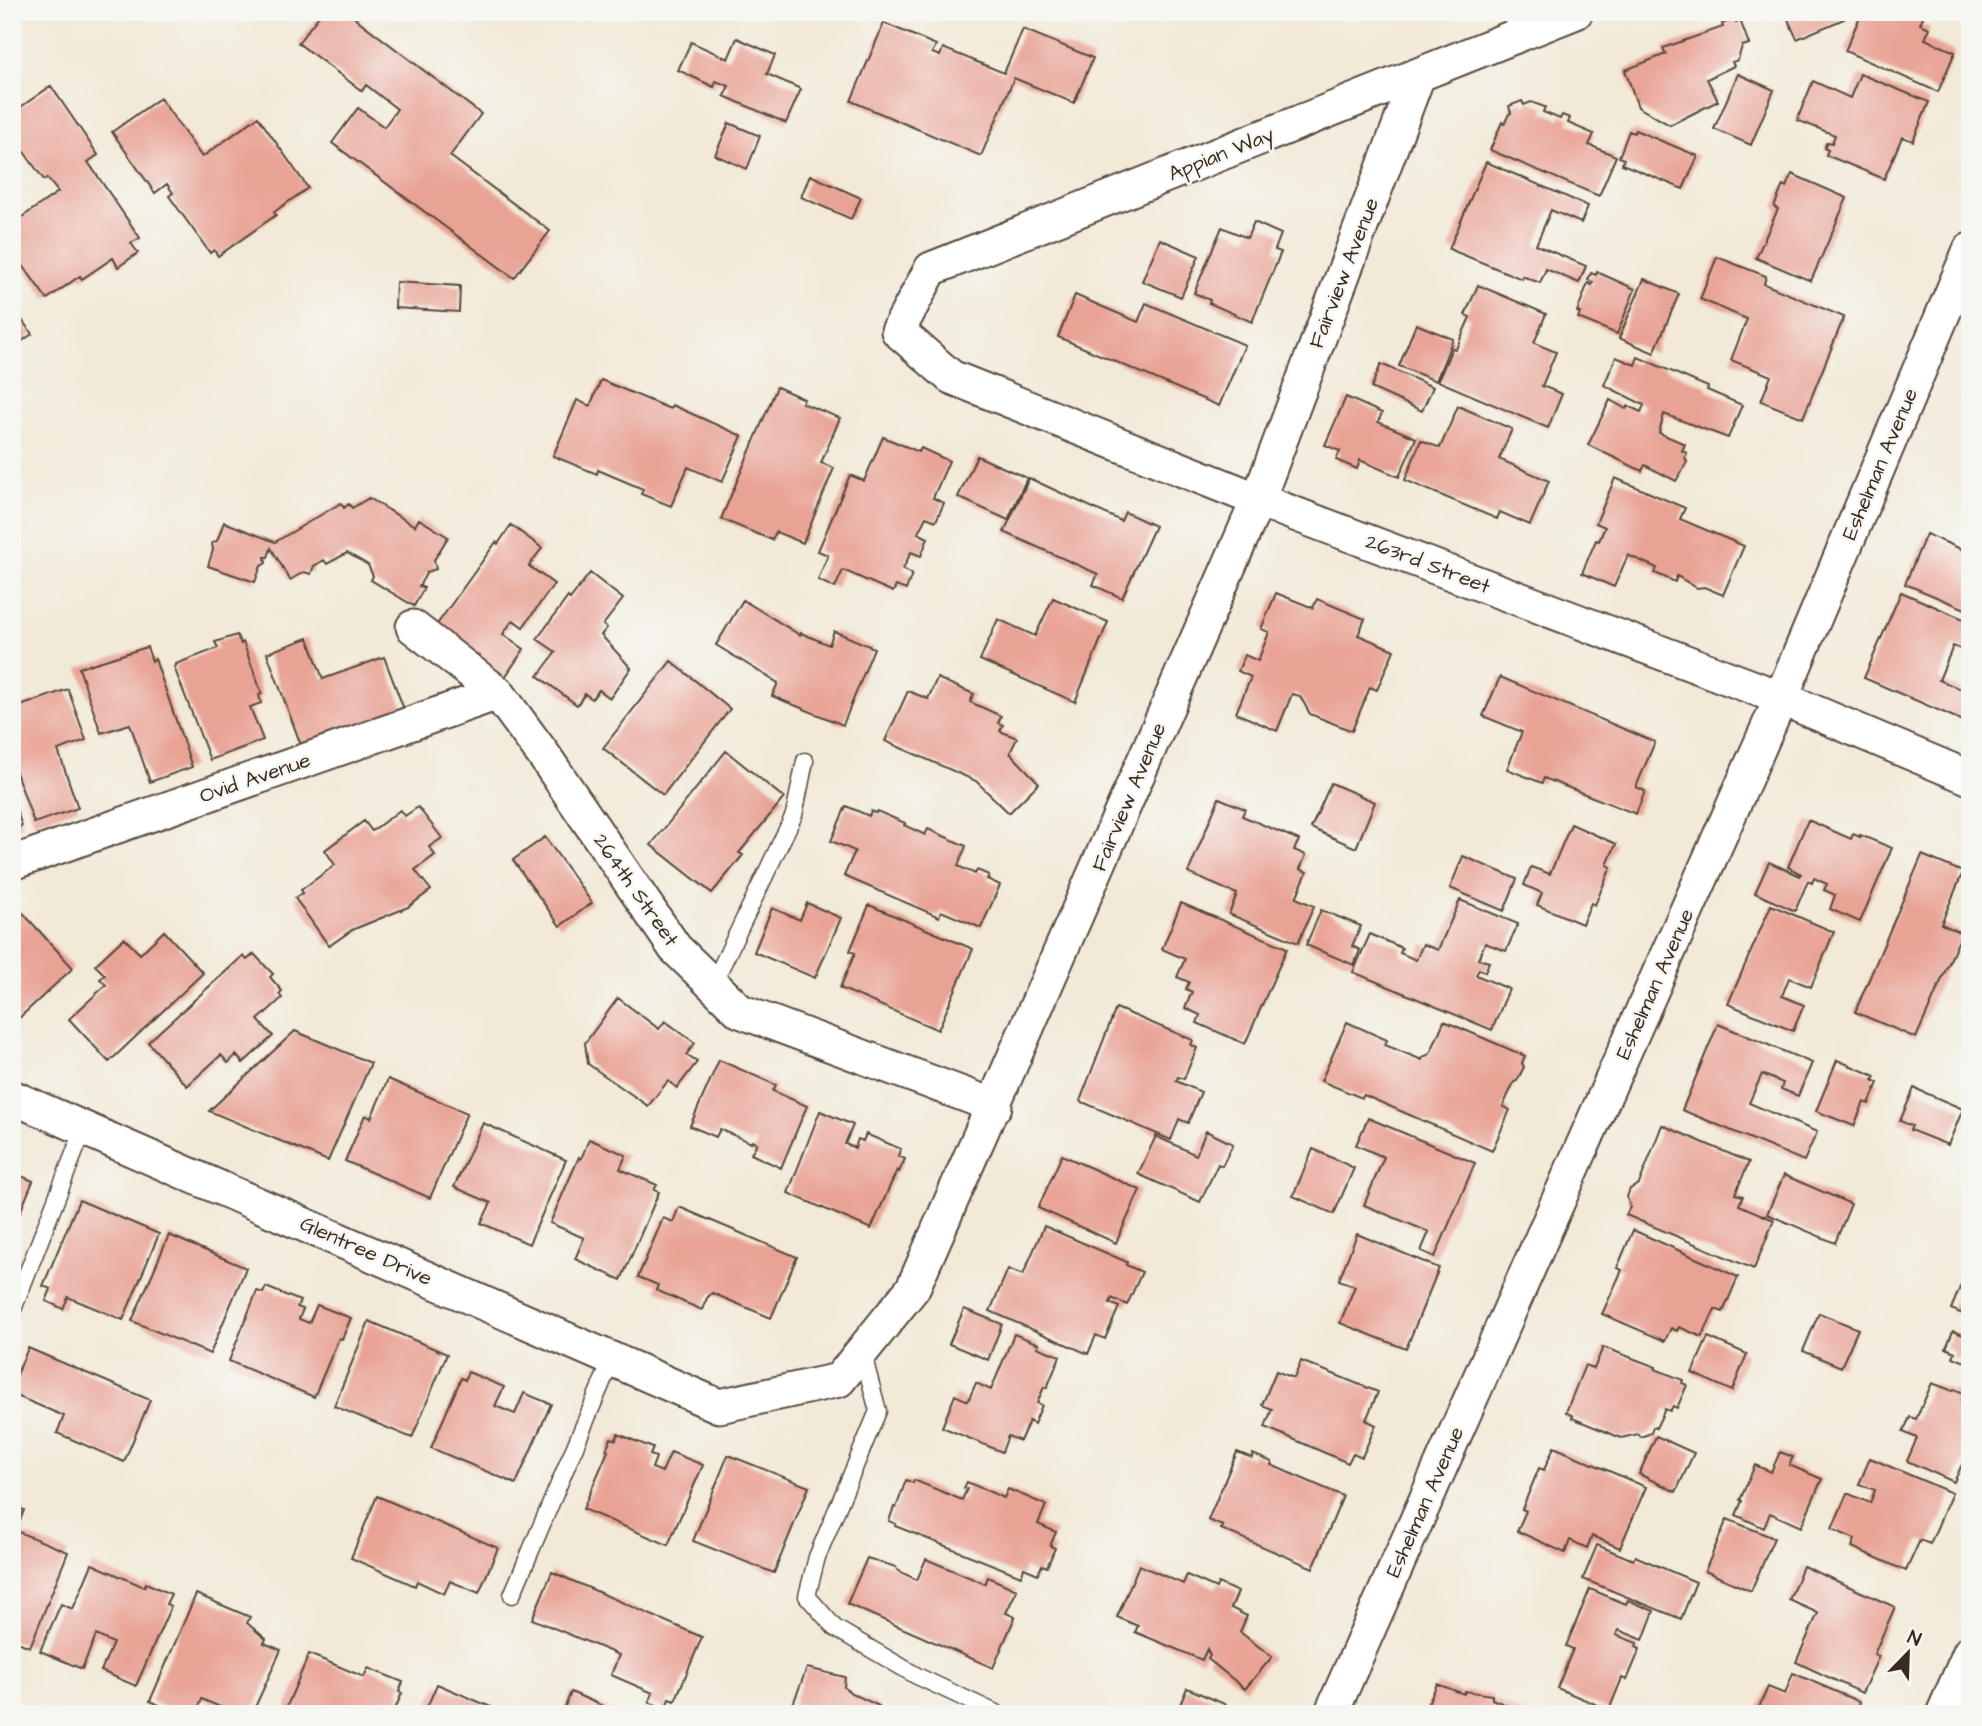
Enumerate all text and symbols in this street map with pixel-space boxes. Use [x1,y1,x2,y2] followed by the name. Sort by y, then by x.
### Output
[1164,119,1279,190] street label: Appian Way
[1302,194,1386,352] street label: Fairview Avenue
[1835,384,1925,544] street label: Eshelman Avenue
[1361,527,1495,601] street label: 263rd Street
[1085,718,1173,876] street label: Fairview Avenue
[196,745,314,811] street label: Ovid Avenue
[586,828,686,953] street label: 264th Street
[1609,904,1701,1064] street label: Eshelman Avenue
[295,1209,437,1293] street label: Glentree Drive
[1379,1422,1471,1582] street label: Eshelman Avenue
[1874,1618,1944,1688] north arrow
[1903,1624,1925,1654] text: N

